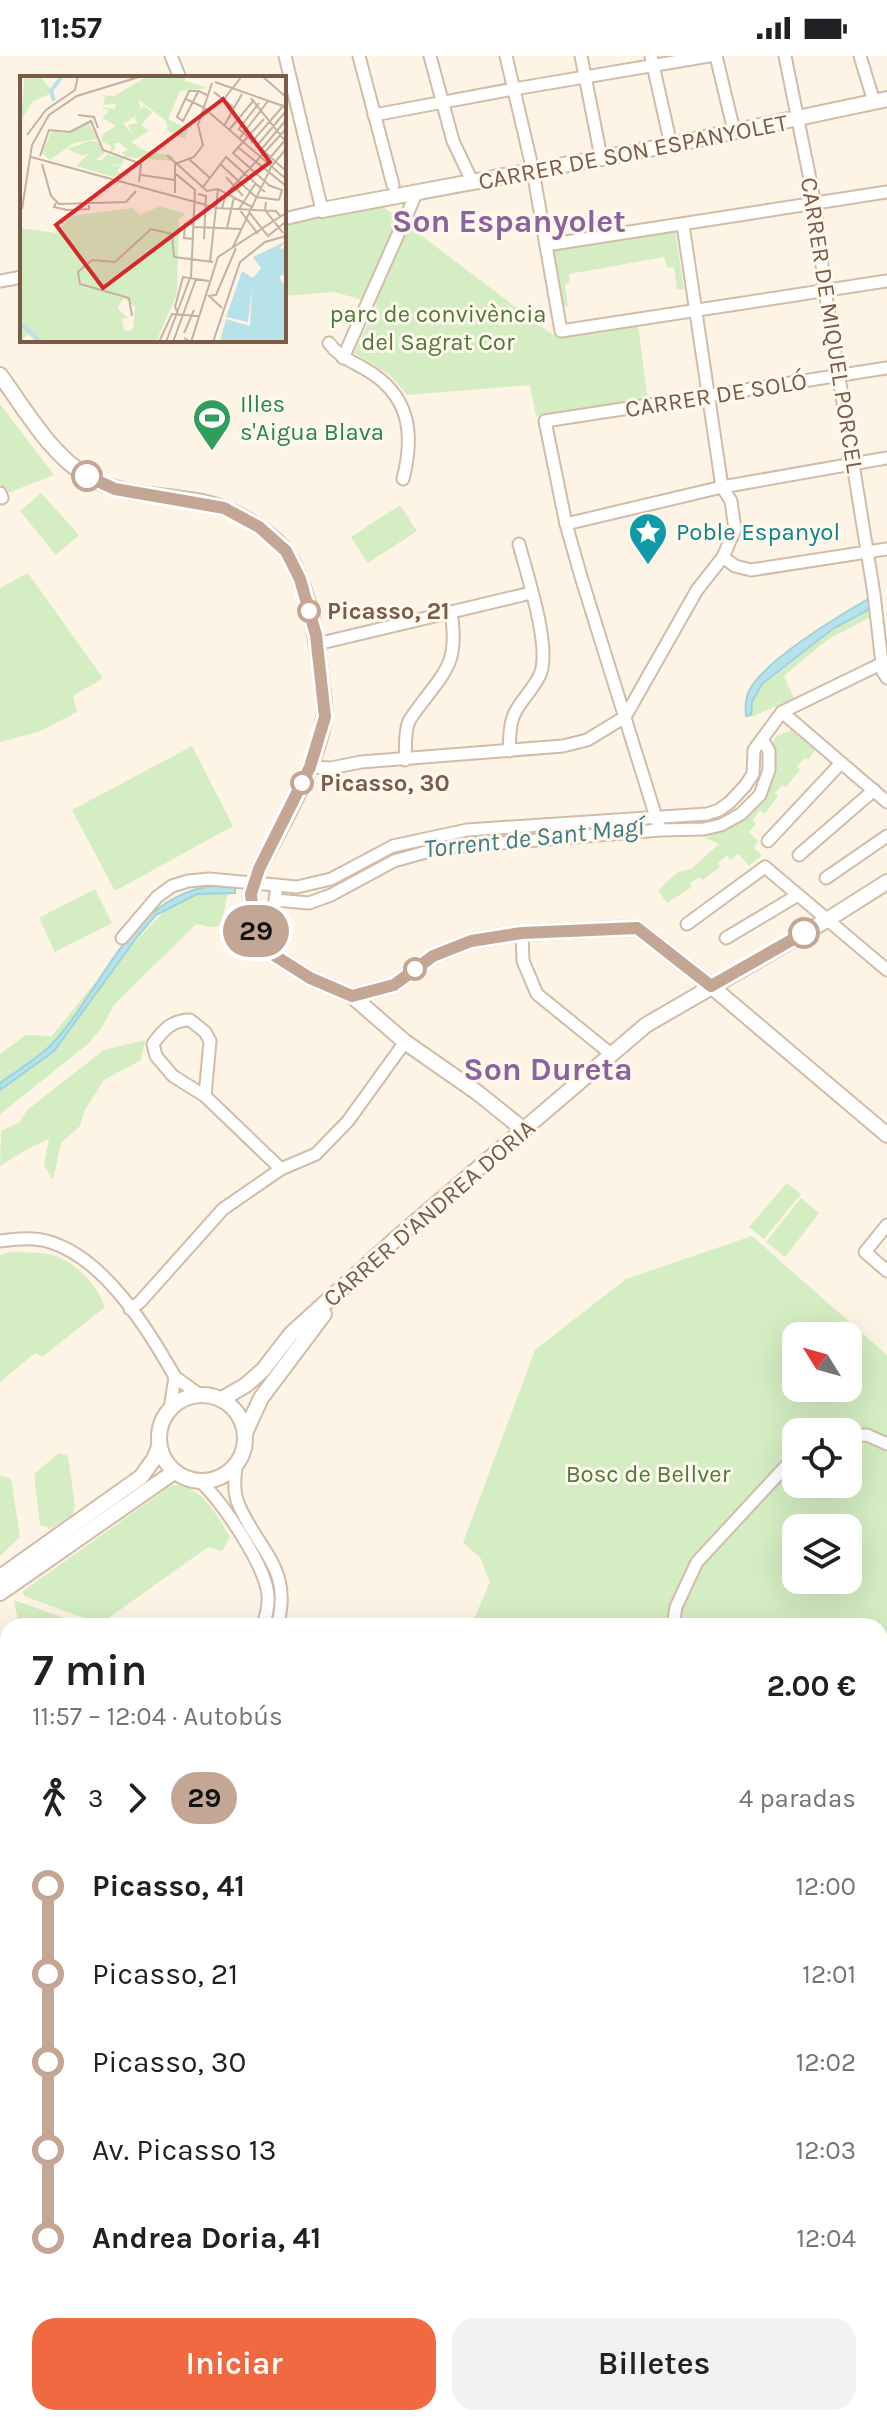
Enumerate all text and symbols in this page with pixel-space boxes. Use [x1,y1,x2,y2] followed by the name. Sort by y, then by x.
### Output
[40,10,102,46] text: 11:57
[20,76,286,342] inset map
[476,108,790,196] street label: CARRER DE SON ESPANYOLET
[795,175,869,475] street label: CARRER DE MIQUEL PORCEL
[392,203,626,240] district label: Son Espanyolet
[329,300,547,356] park label: parc de convivència del Sagrat Cor
[623,367,809,423] street label: CARRER DE SOLÓ
[240,390,384,446] place label: Illes s'Aigua Blava
[191,397,233,452] sports icon: Illes s'Aigua Blava
[72,461,102,491] unlabelled marker
[627,511,669,566] place icon: Poble Espanyol
[676,518,840,546] place label: Poble Espanyol
[327,597,450,625] place label: Picasso, 21
[298,600,320,622] marker: Picasso, 21
[320,769,450,797] place label: Picasso, 30
[291,772,313,794] marker: Picasso, 30
[422,810,649,864] water label: Torrent de Sant Magí
[220,905,292,957] line badge: 29
[239,914,273,947] text: 29
[789,918,819,948] unlabelled marker
[404,958,426,980] unlabelled marker
[463,1051,633,1088] district label: Son Dureta
[317,1113,541,1313] street label: CARRER D'ANDREA DORIA
[782,1322,862,1402] north arrow
[782,1322,862,1594] map controls
[782,1418,862,1498] button: locate
[566,1460,731,1488] park label: Bosc de Bellver
[782,1514,862,1594] button: layers
[32,1645,147,1696] text: 7 min
[767,1668,856,1704] text: 2.00 €
[32,1701,283,1732] text: 11:57 – 12:04 · Autobús
[32,1776,76,1820] icon: walk
[115,1776,159,1820] icon: forward
[187,1781,221,1814] text: 29
[88,1783,103,1814] text: 3
[739,1783,856,1814] text: 4 paradas
[92,1868,245,1904] text: Picasso, 41
[795,1871,856,1902] text: 12:00
[92,1956,238,1992] text: Picasso, 21
[802,1959,856,1990] text: 12:01
[92,2044,246,2080] text: Picasso, 30
[796,2047,856,2078] text: 12:02
[92,2132,276,2168] text: Av. Picasso 13
[796,2135,856,2166] text: 12:03
[92,2220,321,2256] text: Andrea Doria, 41
[796,2223,856,2254] text: 12:04
[32,2318,436,2410] button: Iniciar
[452,2318,856,2410] button: Billetes

